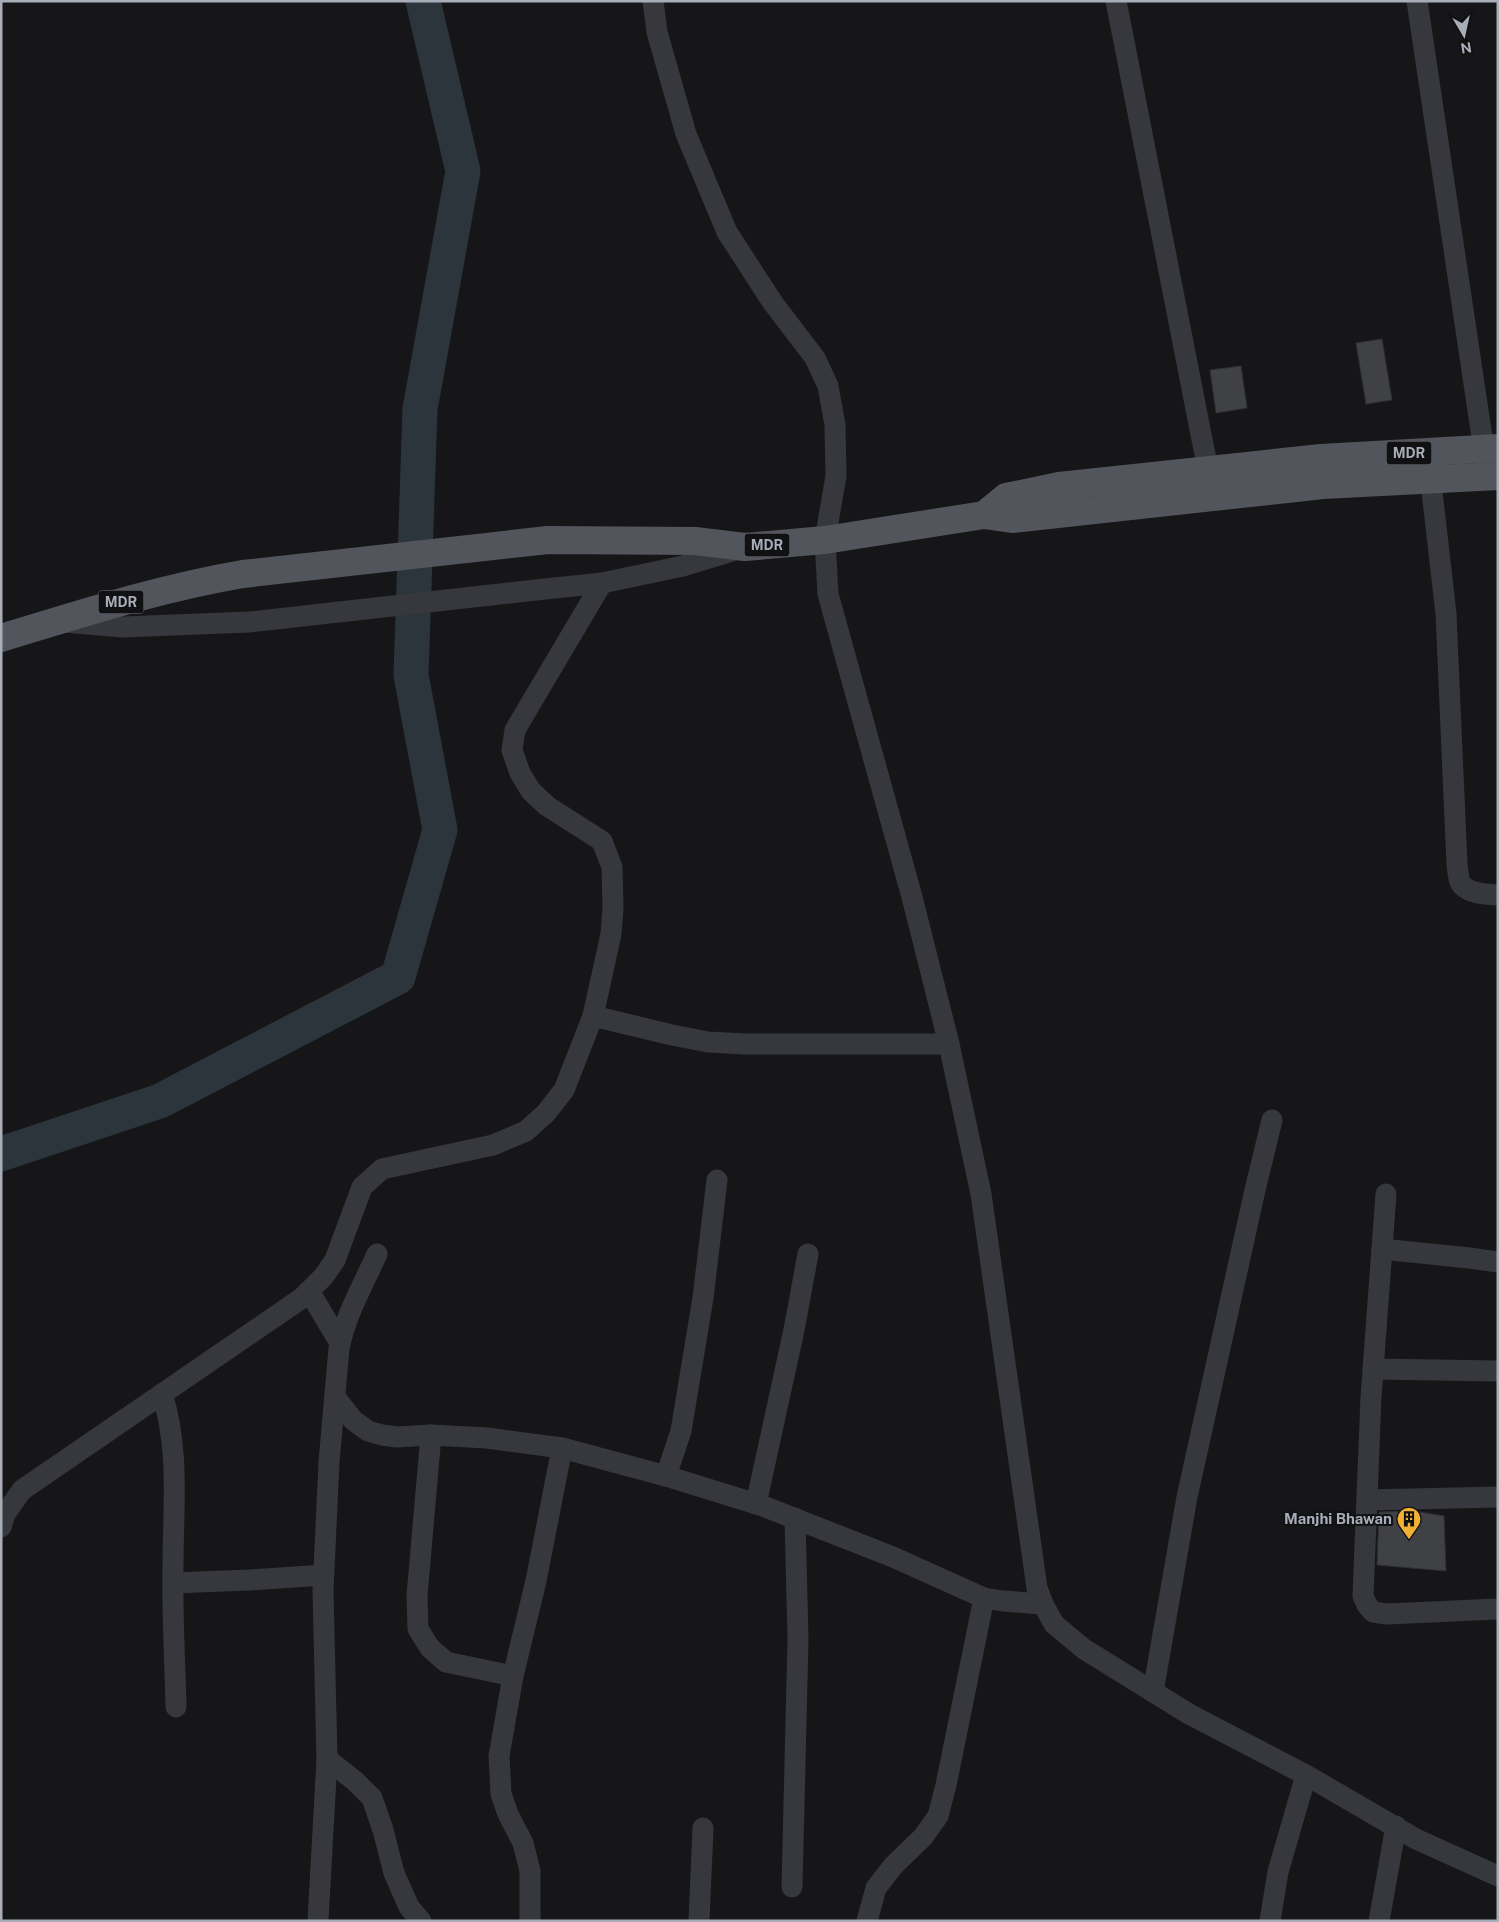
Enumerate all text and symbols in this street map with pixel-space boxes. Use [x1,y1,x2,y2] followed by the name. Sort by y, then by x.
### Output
[1439,10,1489,60] north arrow
[1459,39,1473,57] text: N
[1386,442,1432,464] road number: MDR
[744,534,790,556] road number: MDR
[98,590,144,614] road number: MDR
[1396,1506,1422,1540] building icon: Manjhi Bhawan
[1284,1510,1392,1527] place label: Manjhi Bhawan

